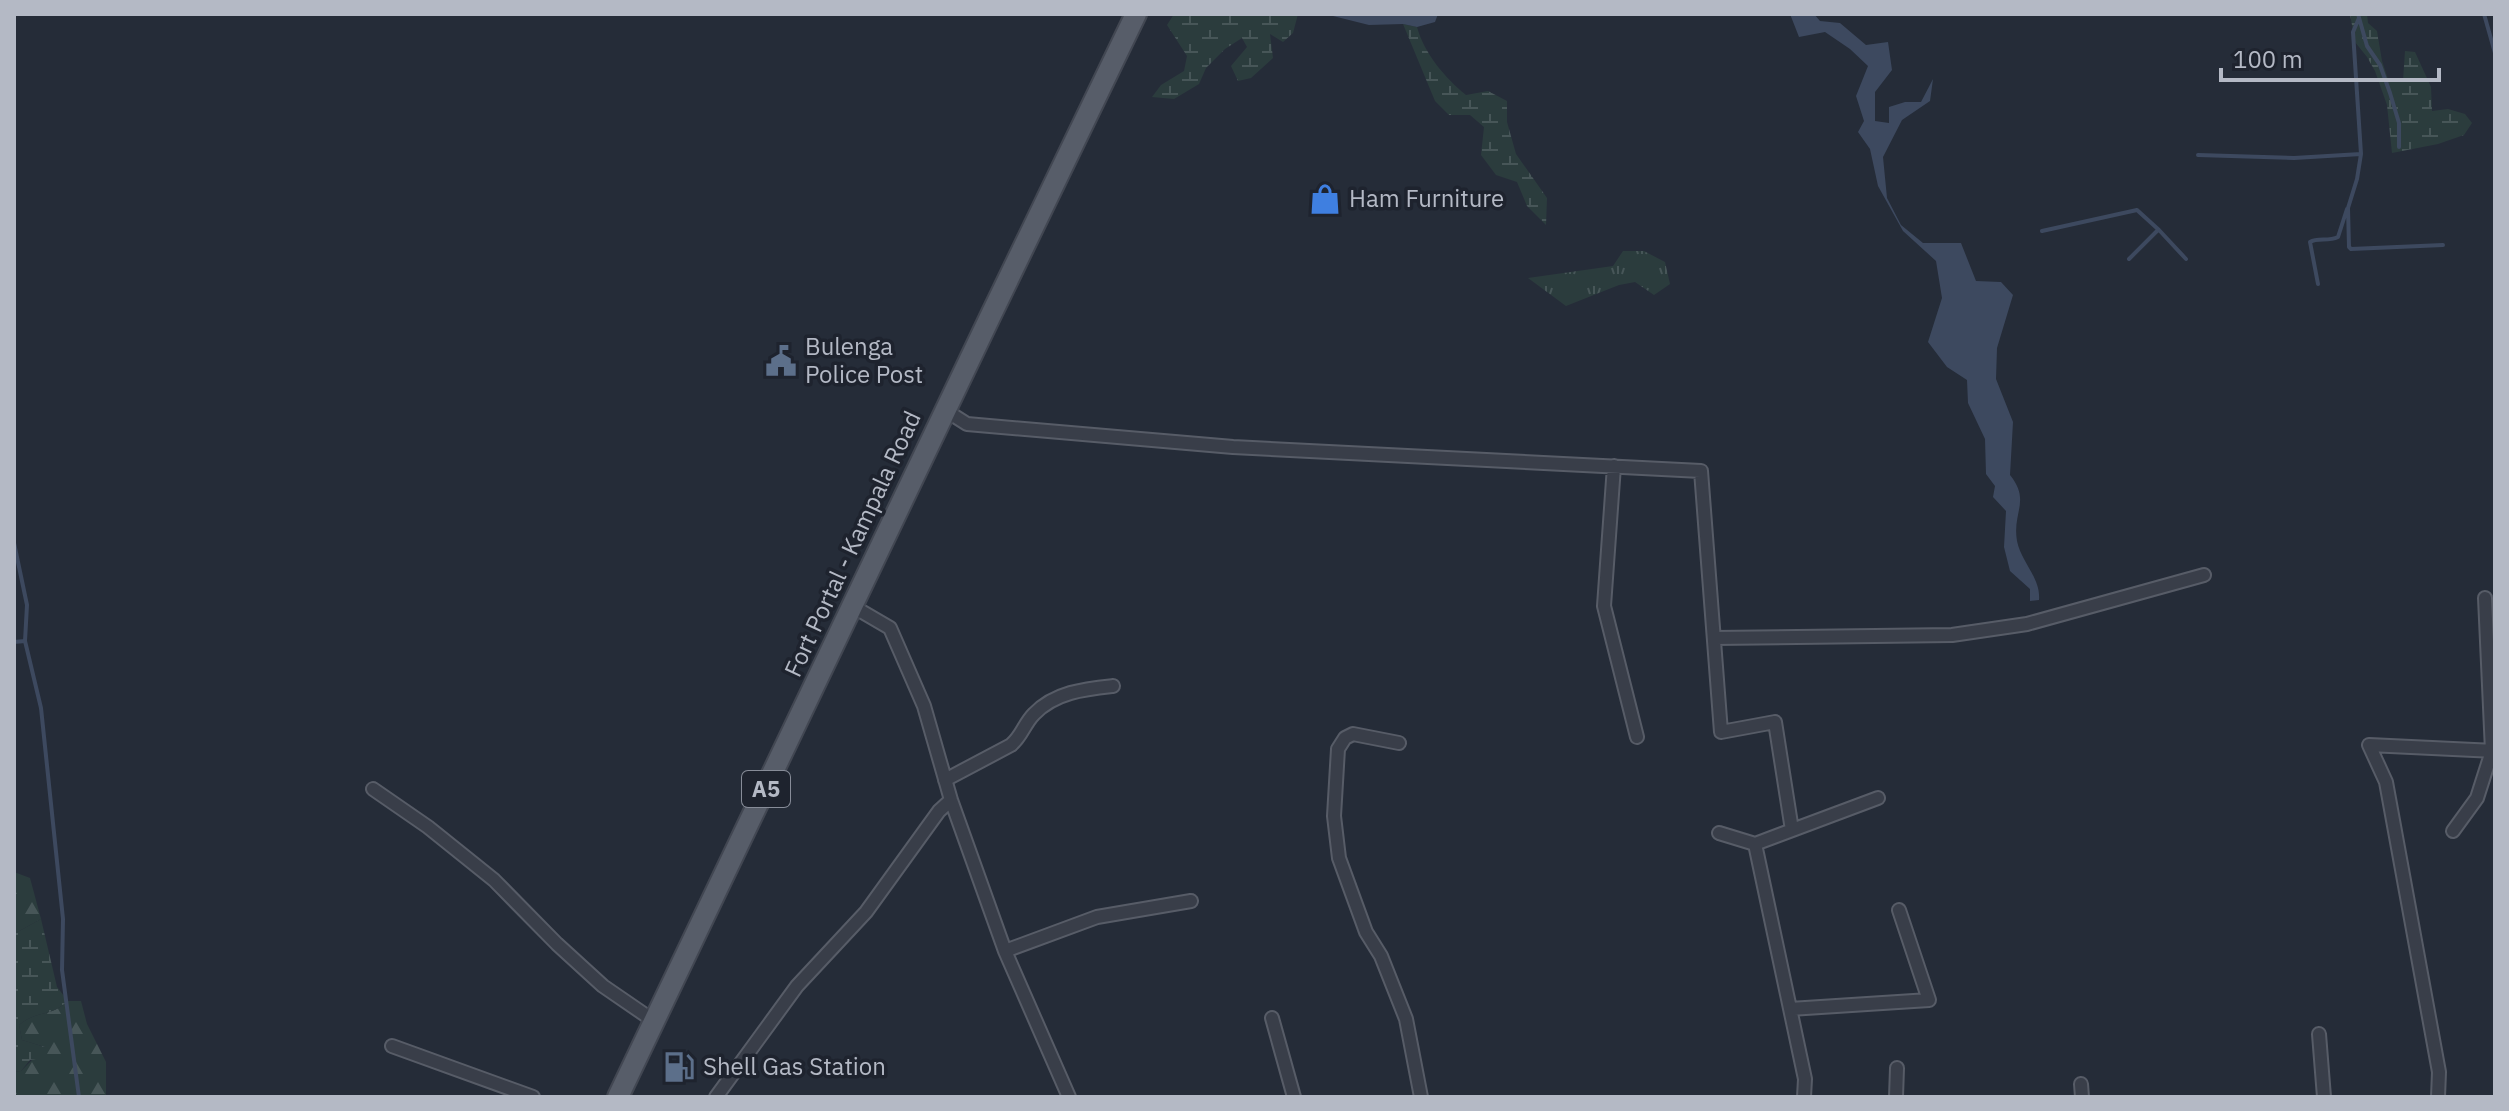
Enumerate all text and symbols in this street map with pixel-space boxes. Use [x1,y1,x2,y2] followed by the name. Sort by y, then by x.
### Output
[2221,32,2439,82] scale bar
[2233,43,2303,75] text: 100 m
[1308,182,1342,216] shop icon: Ham Furniture
[1349,182,1504,214] place label: Ham Furniture
[805,330,923,390] place label: Bulenga Police Post
[764,344,798,378] public building icon: Bulenga Police Post
[776,405,928,682] street label: Fort Portal - Kampala Road
[742,771,790,807] road number: A5
[662,1050,696,1084] fuel station icon: Shell Gas Station
[703,1050,886,1082] place label: Shell Gas Station

